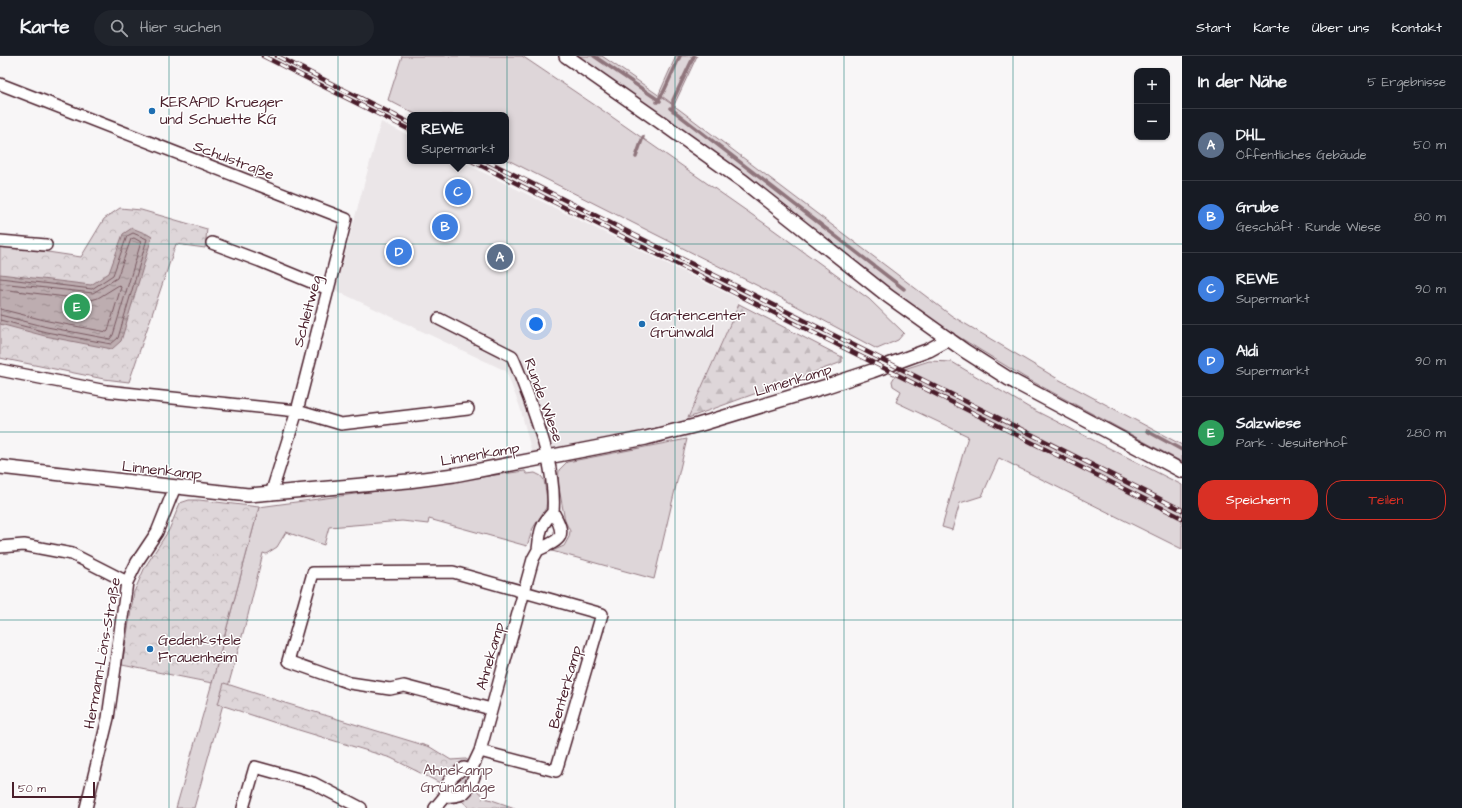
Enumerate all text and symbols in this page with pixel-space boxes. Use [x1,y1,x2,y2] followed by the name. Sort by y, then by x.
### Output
[94,10,374,46] search box
[20,14,70,41] text: Karte
[108,17,130,39] icon: search
[140,17,221,38] text: Hier suchen
[1196,18,1231,38] text: Start
[1253,18,1290,38] text: Karte
[1312,18,1370,38] text: Über uns
[1392,18,1442,38] text: Kontakt
[1134,68,1170,140] map controls
[1134,68,1170,104] button: +
[1198,70,1287,94] text: In der Nähe
[1367,73,1446,91] text: 5 Ergebnisse
[160,92,283,130] place label: KERAPID Krueger und Schuette KG
[1134,104,1170,140] button: −
[147,106,157,116] marker: KERAPID Krueger und Schuette KG
[407,112,509,164] popup
[421,119,464,140] text: REWE
[1236,125,1265,146] text: DHL
[190,135,277,185] street label: Schulstraße
[1207,136,1215,154] text: A
[1413,136,1446,154] text: 50 m
[421,140,495,158] text: Supermarkt
[1236,146,1367,164] text: Öffentliches Gebäude
[445,177,471,207] pin: C
[1236,197,1279,218] text: Grube
[1206,208,1216,226] text: B
[1414,208,1446,226] text: 80 m
[432,212,458,242] pin: B
[1236,218,1381,236] text: Geschäft · Runde Wiese
[386,237,412,267] pin: D
[487,242,513,272] pin: A
[1236,269,1279,290] text: REWE
[288,273,328,350] street label: Schleitweg
[1206,280,1216,298] text: C
[1415,280,1446,298] text: 90 m
[1236,290,1310,308] text: Supermarkt
[64,292,90,322] pin: E
[650,305,746,343] place label: Gartencenter Grünwald
[526,314,546,334] your location
[637,319,647,329] marker: Gartencenter Grünwald
[1236,341,1258,362] text: Aldi
[1207,352,1215,370] text: D
[1415,352,1446,370] text: 90 m
[519,355,568,445] street label: Runde Wiese
[752,359,835,402] street label: Linnenkamp
[1236,362,1310,380] text: Supermarkt
[1236,413,1301,434] text: Salzwiese
[1207,424,1215,442] text: E
[1407,424,1446,442] text: 280 m
[1236,434,1348,452] text: Park · Jesuitenhof
[439,437,521,472] street label: Linnenkamp
[121,456,203,485] street label: Linnenkamp
[1198,480,1318,520] button: Speichern
[1326,480,1446,520] button: Teilen
[79,576,126,730] street label: Hermann-Löns-Straße
[471,620,510,692] street label: Ahnekamp
[158,630,241,668] place label: Gedenkstele Frauenheim
[544,643,587,731] street label: Benterkamp
[145,644,155,654] marker: Gedenkstele Frauenheim
[421,760,495,799] park label: Ahnekamp Grünanlage
[12,780,95,799] scale bar
[18,781,46,796] text: 50 m

